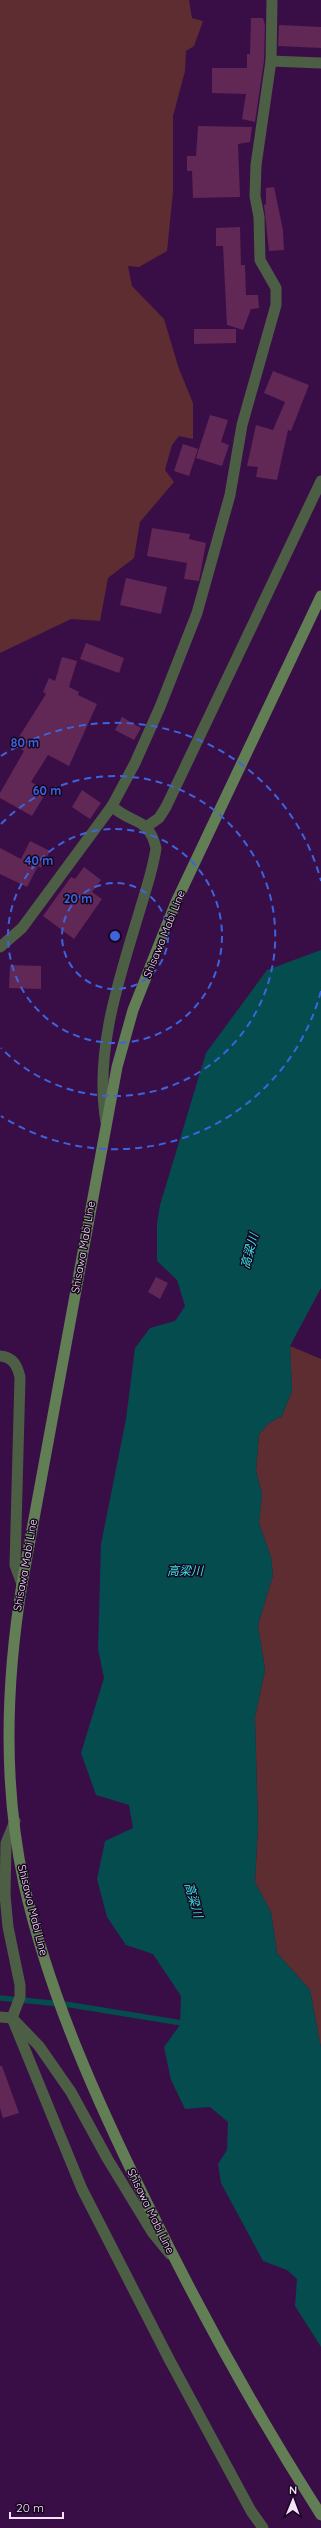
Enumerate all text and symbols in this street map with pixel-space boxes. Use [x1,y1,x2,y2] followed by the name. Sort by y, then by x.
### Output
[11,735,39,750] text: 80 m
[33,783,61,798] text: 60 m
[25,853,53,868] text: 40 m
[140,888,188,980] street label: Shisawa Mabi Line
[64,891,92,906] text: 20 m
[108,929,122,943] centre of rings
[68,1200,98,1294] street label: Shisawa Mabi Line
[237,1230,261,1270] water label: 高梁川
[10,1518,40,1612] street label: Shisawa Mabi Line
[167,1563,205,1578] water label: 高梁川
[15,1863,51,1957] street label: Shisawa Mabi Line
[182,1881,207,1921] water label: 高梁川
[124,2166,178,2256] street label: Shisawa Mabi Line
[273,2480,313,2520] north arrow
[289,2483,297,2497] text: N
[10,2494,63,2520] scale bar
[16,2500,44,2515] text: 20 m

